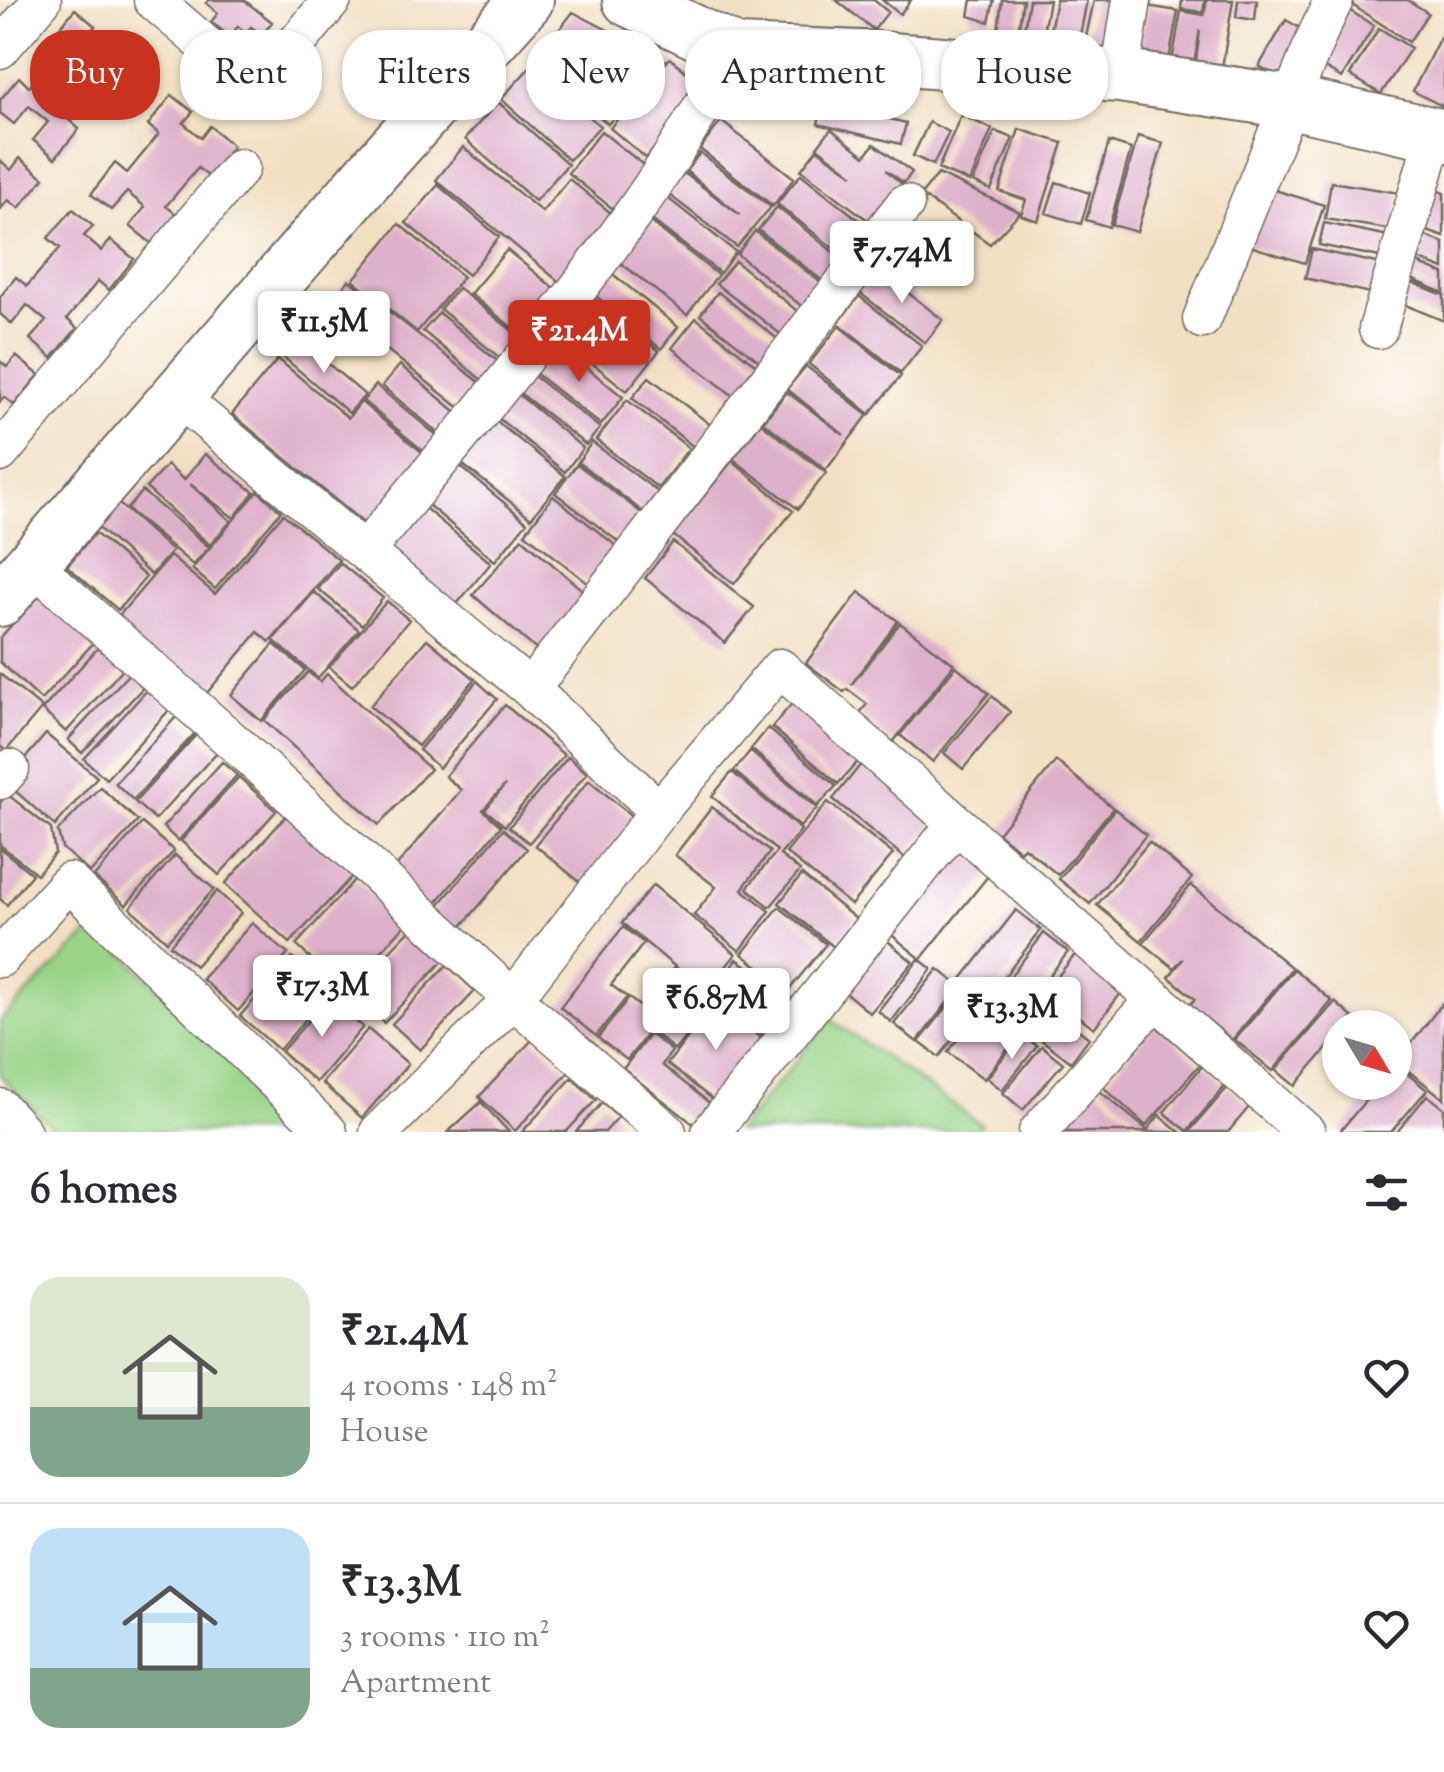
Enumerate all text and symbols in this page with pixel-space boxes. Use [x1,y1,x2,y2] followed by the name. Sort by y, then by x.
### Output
[30,30,160,120] chip: Buy
[180,30,322,120] chip: Rent
[342,30,506,120] chip: Filters
[526,30,665,120] chip: New
[685,30,921,120] chip: Apartment
[941,30,1108,120] chip: House
[821,221,983,306] pin: ₹7.74M
[852,230,952,276] text: ₹7.74M
[243,291,405,376] pin: ₹11.5M
[280,300,368,346] text: ₹11.5M
[498,300,660,385] pin: ₹21.4M
[530,309,628,355] text: ₹21.4M
[241,955,403,1040] pin: ₹17.3M
[275,964,369,1010] text: ₹17.3M
[635,968,797,1053] pin: ₹6.87M
[665,977,767,1023] text: ₹6.87M
[931,977,1093,1062] pin: ₹13.3M
[966,986,1058,1032] text: ₹13.3M
[1322,1010,1412,1100] north arrow
[1322,1010,1412,1100] map controls
[30,1162,177,1222] text: 6 homes
[1359,1165,1414,1220] icon: filters
[340,1304,468,1364] text: ₹21.4M
[110,1317,230,1437] icon: home
[1359,1350,1414,1405] icon: heart
[340,1364,558,1410] text: 4 rooms · 148 m²
[340,1410,429,1456] text: House
[340,1555,461,1615] text: ₹13.3M
[110,1568,230,1688] icon: home
[1359,1601,1414,1656] icon: heart
[340,1615,550,1661] text: 3 rooms · 110 m²
[340,1661,491,1707] text: Apartment

